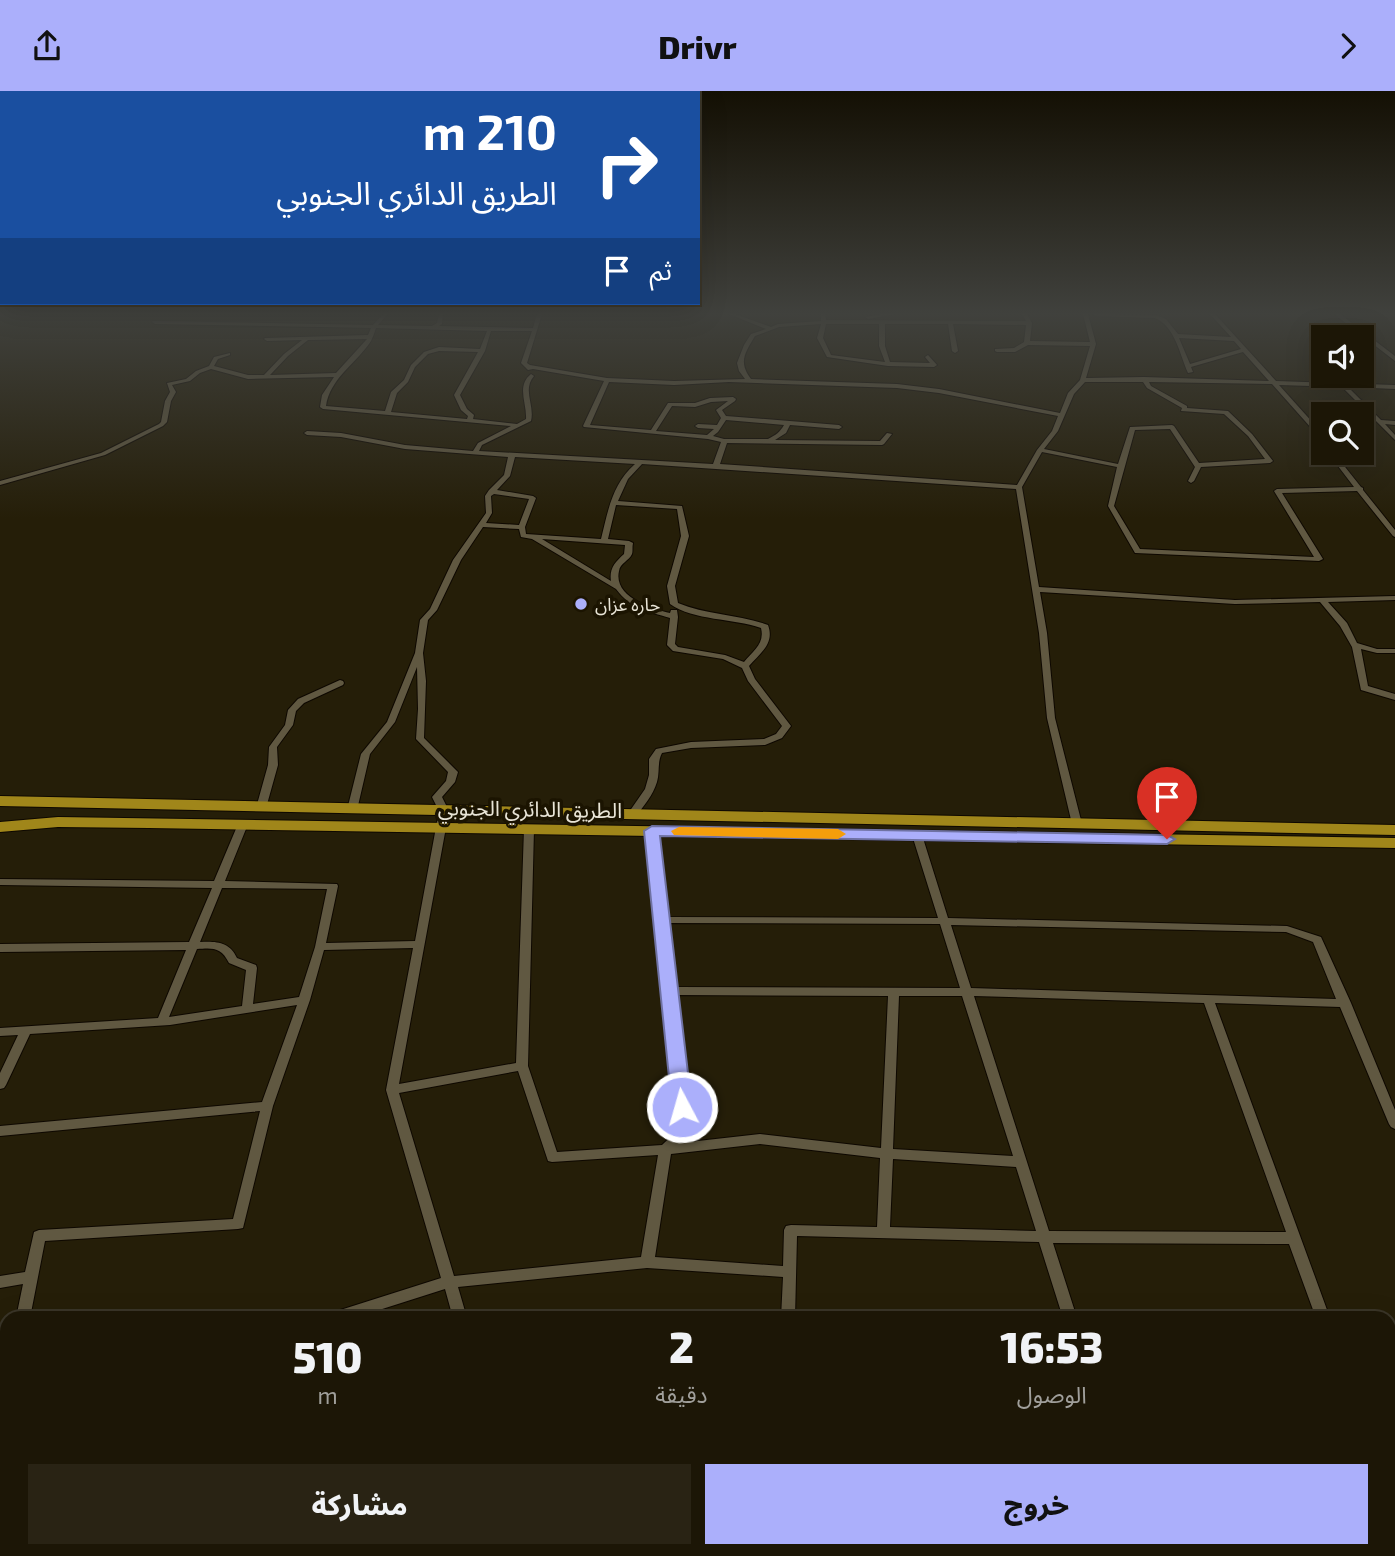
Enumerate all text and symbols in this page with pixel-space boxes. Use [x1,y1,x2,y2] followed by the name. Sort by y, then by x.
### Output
[28,27,66,65] icon: share
[658,27,737,65] text: Drivr
[1329,27,1367,65] icon: forward
[423,101,557,160] text: 210 m
[581,119,672,210] icon: right
[276,173,557,211] text: الطريق الدائري الجنوبي
[598,252,636,290] icon: arrive
[650,254,672,285] text: ثم
[1311,325,1374,465] map controls
[1311,325,1374,388] button: sound
[1311,402,1374,465] button: search
[595,593,660,616] place label: حاره عزان
[573,596,589,612] marker: حاره عزان
[1137,767,1197,839] pin
[1148,778,1186,816] icon: arrive
[438,794,622,827] street label: الطريق الدائري الجنوبي
[645,1070,719,1144] position arrow
[669,1321,694,1371] text: 2
[1000,1321,1103,1371] text: 16:53
[293,1331,362,1381] text: 510
[655,1380,708,1408] text: دقيقة
[1017,1380,1087,1408] text: الوصول
[318,1381,338,1409] text: m
[28,1464,691,1544] button: مشاركة
[705,1464,1368,1544] button: خروج

